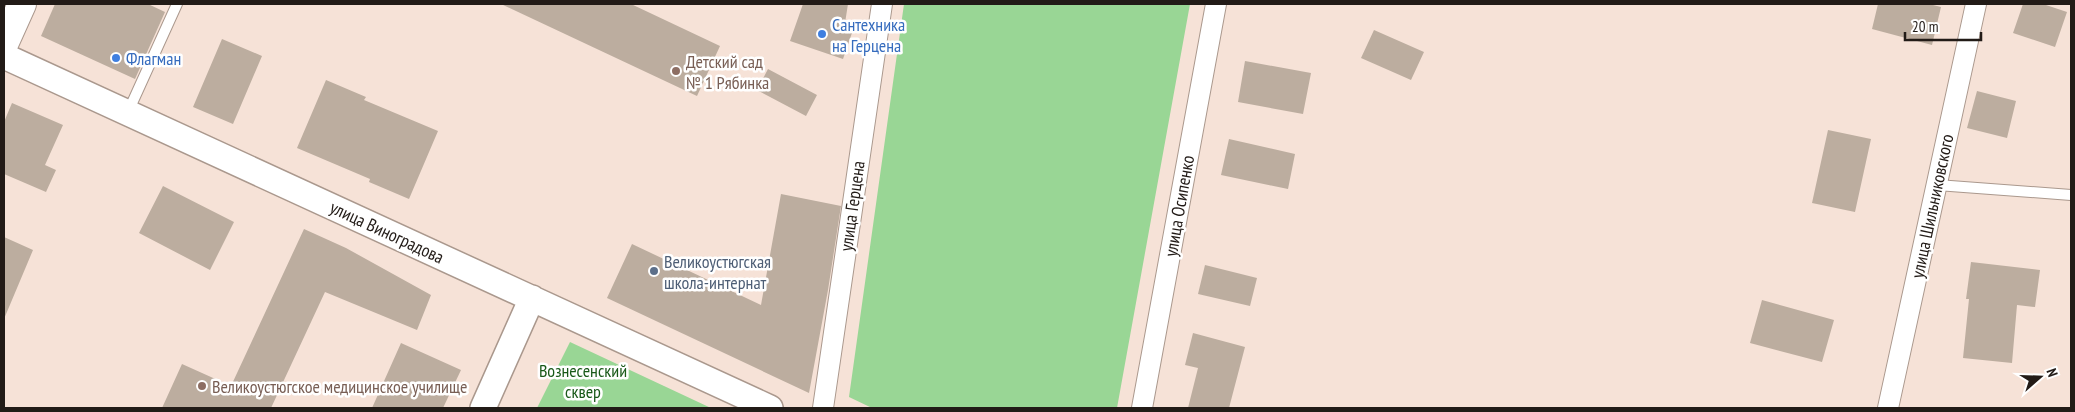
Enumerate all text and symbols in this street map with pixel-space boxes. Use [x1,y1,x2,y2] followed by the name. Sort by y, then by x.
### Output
[1905,10,1981,42] scale bar
[832,13,905,57] place label: Сантехника на Герцена
[1912,17,1938,36] text: 20 m
[816,28,828,40] marker: Сантехника на Герцена
[126,47,181,70] place label: Флагман
[686,50,769,94] place label: Детский сад № 1 Рябинка
[110,52,122,64] marker: Флагман
[670,65,682,77] marker: Детский сад № 1 Рябинка
[1905,132,1959,280] street label: улица Шильниковского
[1159,153,1199,258] street label: улица Осипенко
[834,159,870,253] street label: улица Герцена
[326,196,448,268] street label: улица Виноградова
[664,250,771,294] place label: Великоустюгская школа-интернат
[648,265,660,277] marker: Великоустюгская школа-интернат
[2015,352,2065,402] north arrow
[539,359,627,403] park label: Вознесенский сквер
[2042,366,2062,379] text: N
[212,375,467,398] place label: Великоустюгское медицинское училище
[196,380,208,392] marker: Великоустюгское медицинское училище

